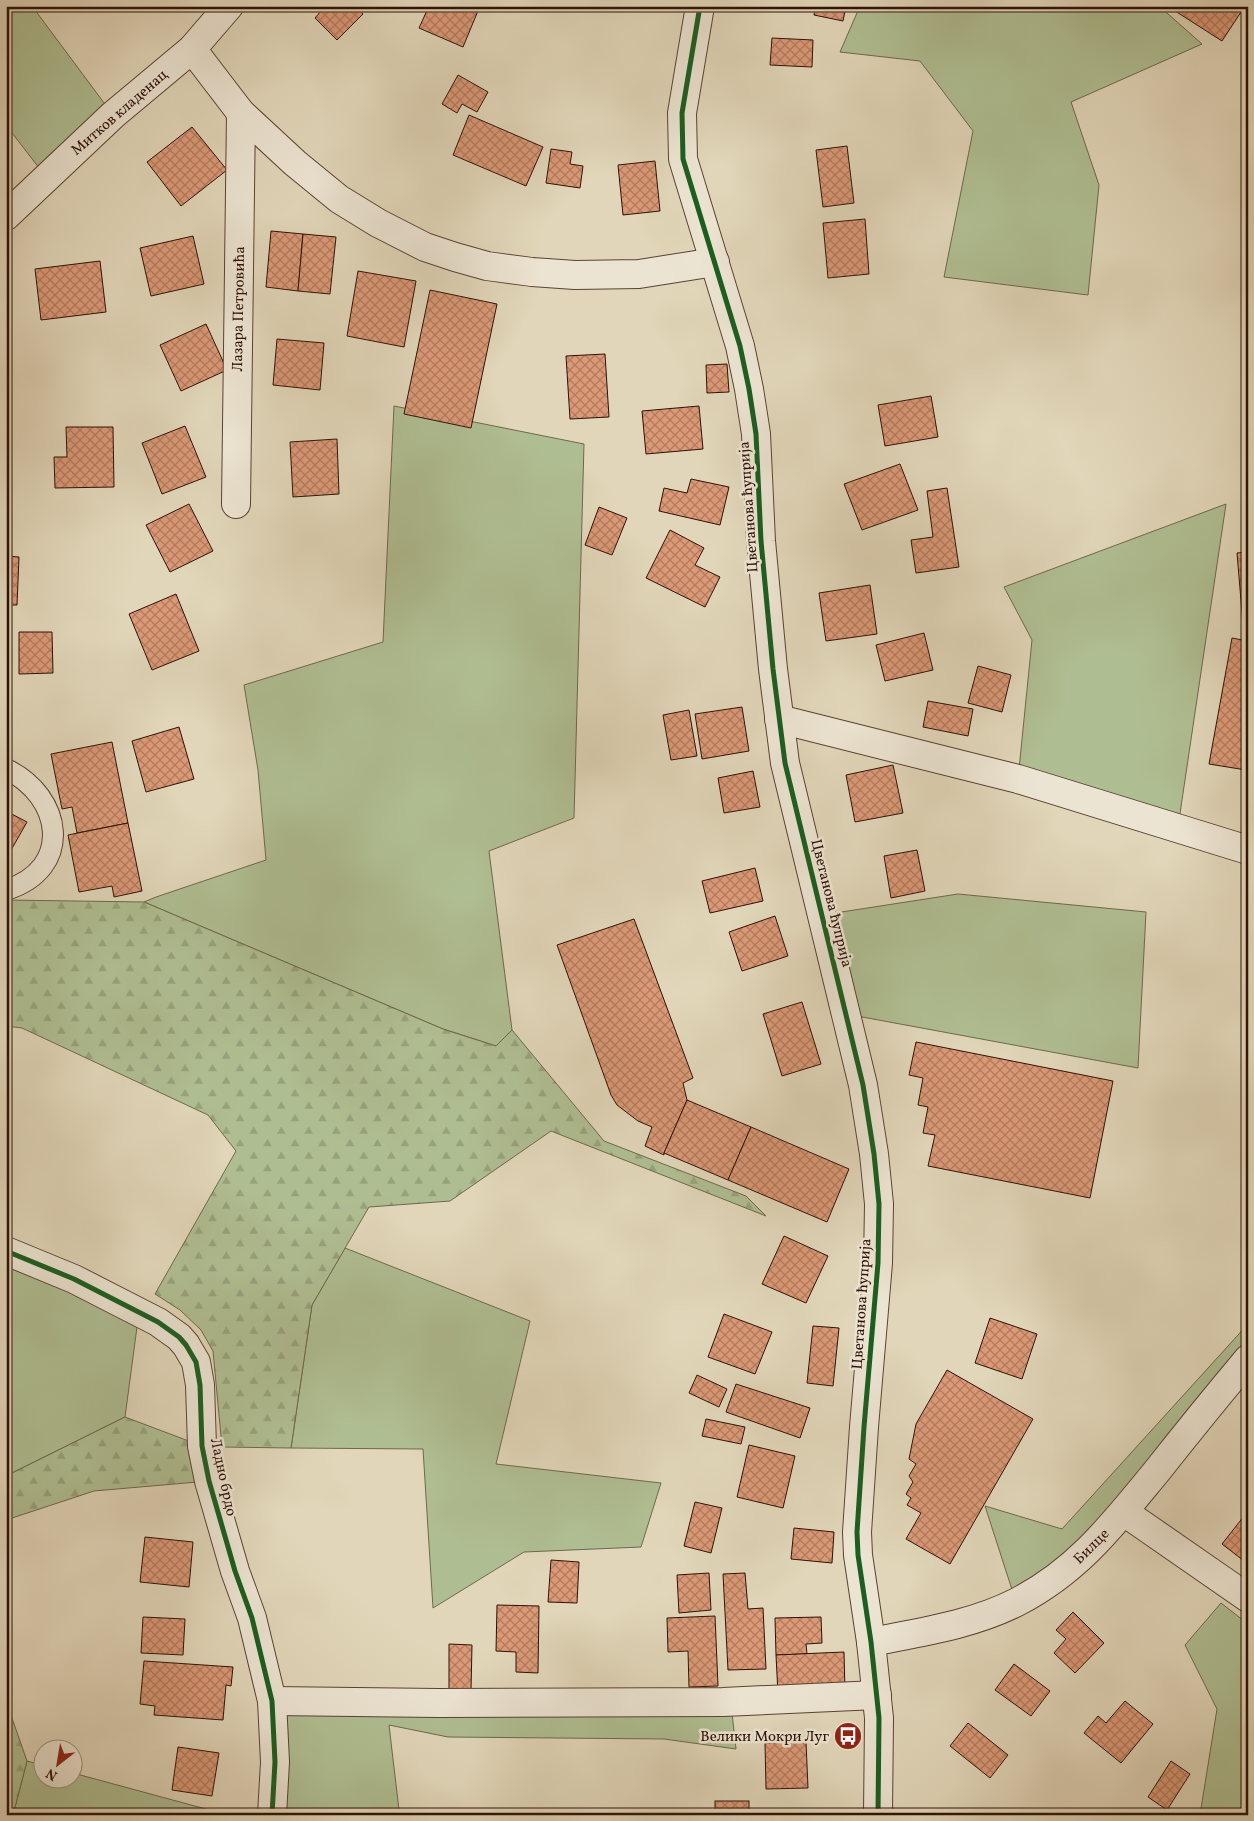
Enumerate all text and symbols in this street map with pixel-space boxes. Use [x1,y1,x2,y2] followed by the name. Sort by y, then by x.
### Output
[67,65,173,161] street label: Митков кладенац
[228,246,251,372] street label: Лазара Петровића
[734,441,765,573] street label: Цветанова ћуприја
[804,837,857,970] street label: Цветанова ћуприја
[847,1238,878,1370] street label: Цветанова ћуприја
[204,1436,241,1518] street label: Ладно брдо
[1069,1524,1115,1570] street label: Билце
[833,1721,863,1751] bus stop icon: Велики Мокри Луг
[700,1727,829,1748] place label: Велики Мокри Луг
[32,1738,82,1788] north arrow
[43,1763,61,1785] text: N

